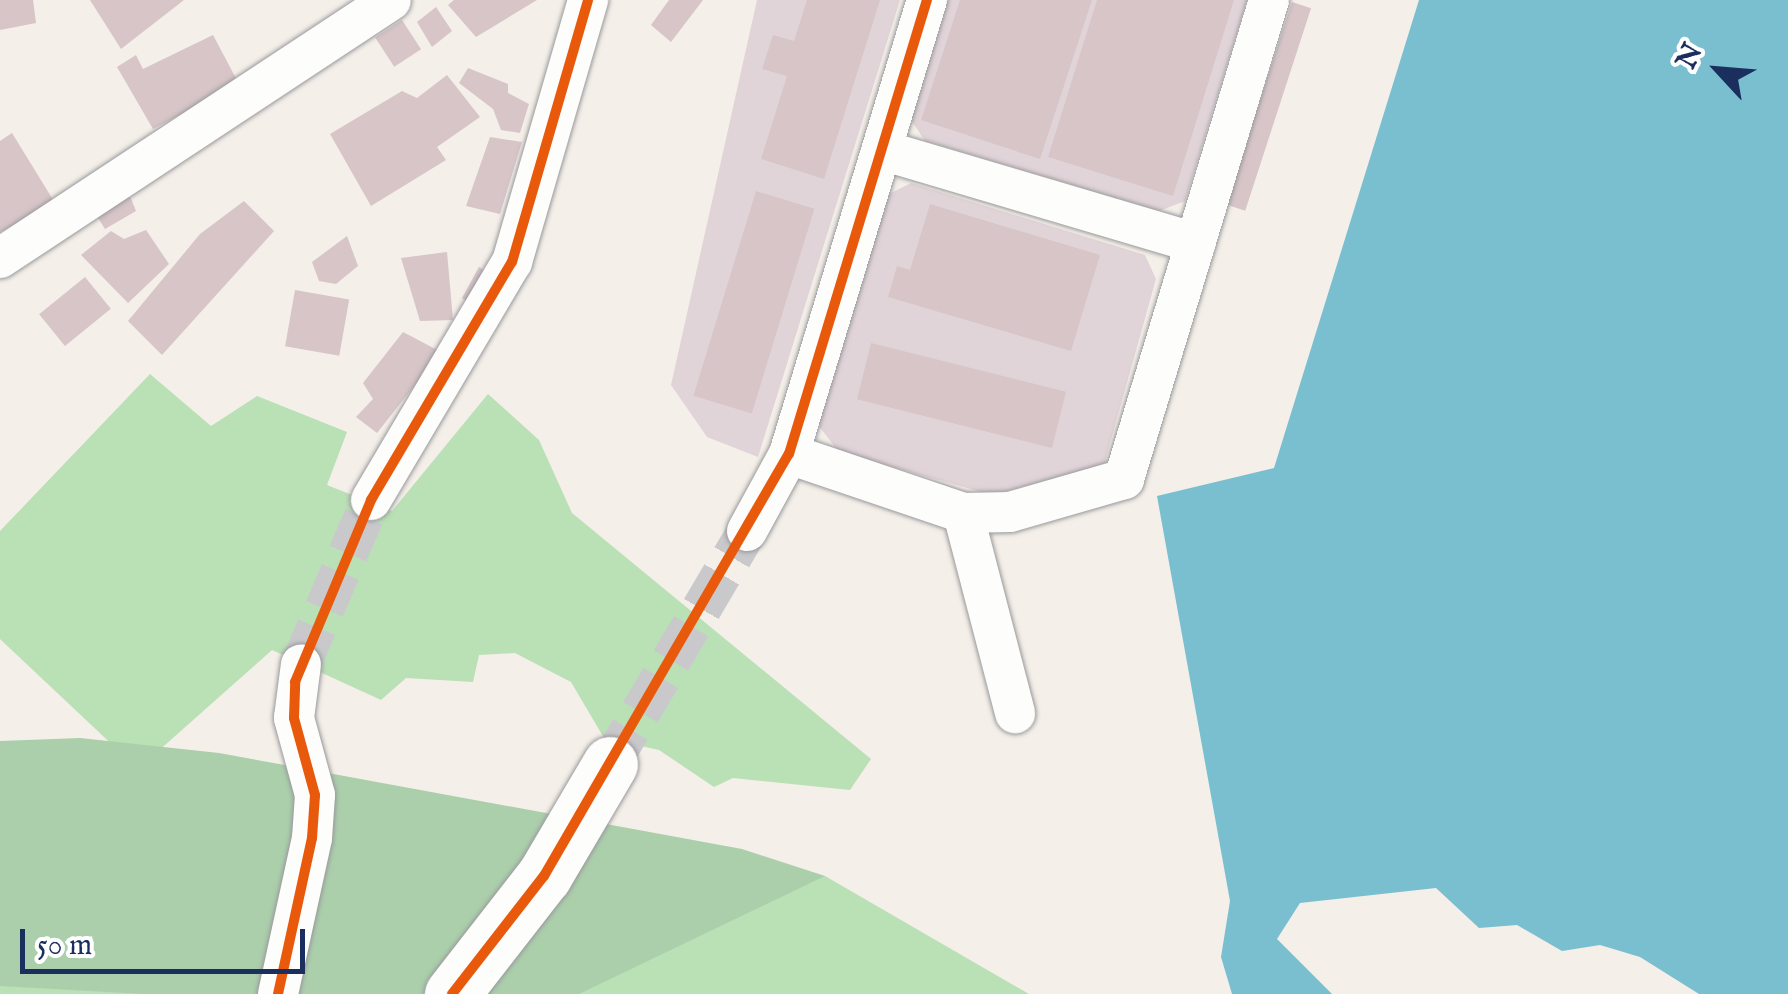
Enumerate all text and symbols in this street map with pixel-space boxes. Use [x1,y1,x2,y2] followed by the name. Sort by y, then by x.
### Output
[1668,20,1768,120] north arrow
[1670,38,1712,75] text: N
[25,909,310,971] scale bar
[37,927,92,965] text: 50 m

